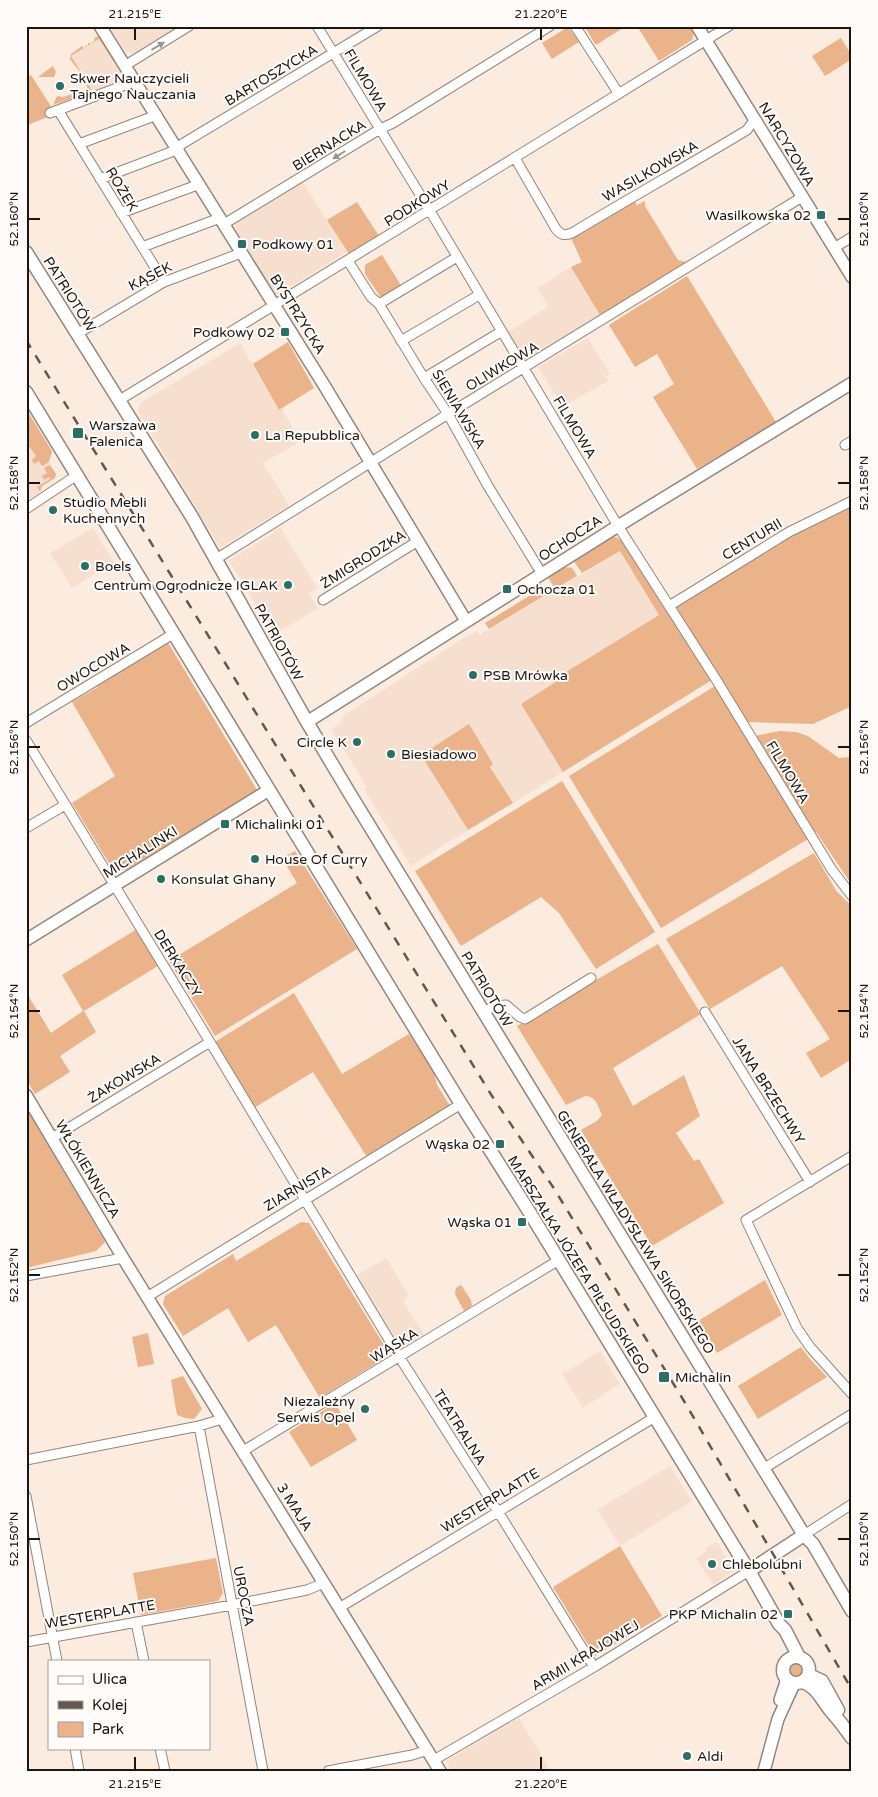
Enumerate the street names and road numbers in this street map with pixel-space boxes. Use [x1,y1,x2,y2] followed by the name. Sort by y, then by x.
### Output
[222,41,321,110] street label: BARTOSZYCKA
[340,46,391,115] street label: FILMOWA
[755,99,818,189] street label: NARCYZOWA
[289,116,369,175] street label: BIERNACKA
[599,137,701,206] street label: WASILKOWSKA
[102,164,141,214] street label: ROŻEK
[381,176,454,230] street label: PODKOWY
[40,253,99,335] street label: PATRIOTÓW
[126,258,175,295] street label: KĄSEK
[266,271,329,358] street label: BYSTRZYCKA
[463,338,542,395] street label: OLIWKOWA
[428,367,489,452] street label: SIENIAWSKA
[549,393,600,462] street label: FILMOWA
[535,512,605,565] street label: OCHOCZA
[719,515,785,564] street label: CENTURII
[317,526,409,592] street label: ŻMIGRODZKA
[250,601,307,684] street label: PATRIOTÓW
[54,639,133,696] street label: OWOCOWA
[762,738,813,807] street label: FILMOWA
[100,823,181,882] street label: MICHALINKI
[150,926,205,1000] street label: DERKACZY
[457,948,516,1030] street label: PATRIOTÓW
[729,1033,808,1147] street label: JANA BRZECHWY
[85,1050,164,1107] street label: ŻAKOWSKA
[553,1107,718,1357] street label: GENERAŁA WŁADYSŁAWA SIKORSKIEGO
[52,1117,124,1221] street label: WŁÓKIENNICZA
[504,1153,653,1378] street label: MARSZAŁKA JÓZEFA PIŁSUDSKIEGO
[261,1162,334,1215] street label: ZIARNISTA
[367,1325,421,1366] street label: WĄSKA
[430,1386,490,1468] street label: TEATRALNA
[438,1464,542,1536] street label: WESTERPLATTE
[273,1480,316,1534] street label: 3 MAJA
[229,1565,258,1628] street label: UROCZA
[44,1596,156,1633] street label: WESTERPLATTE
[528,1617,642,1694] street label: ARMII KRAJOWEJ

